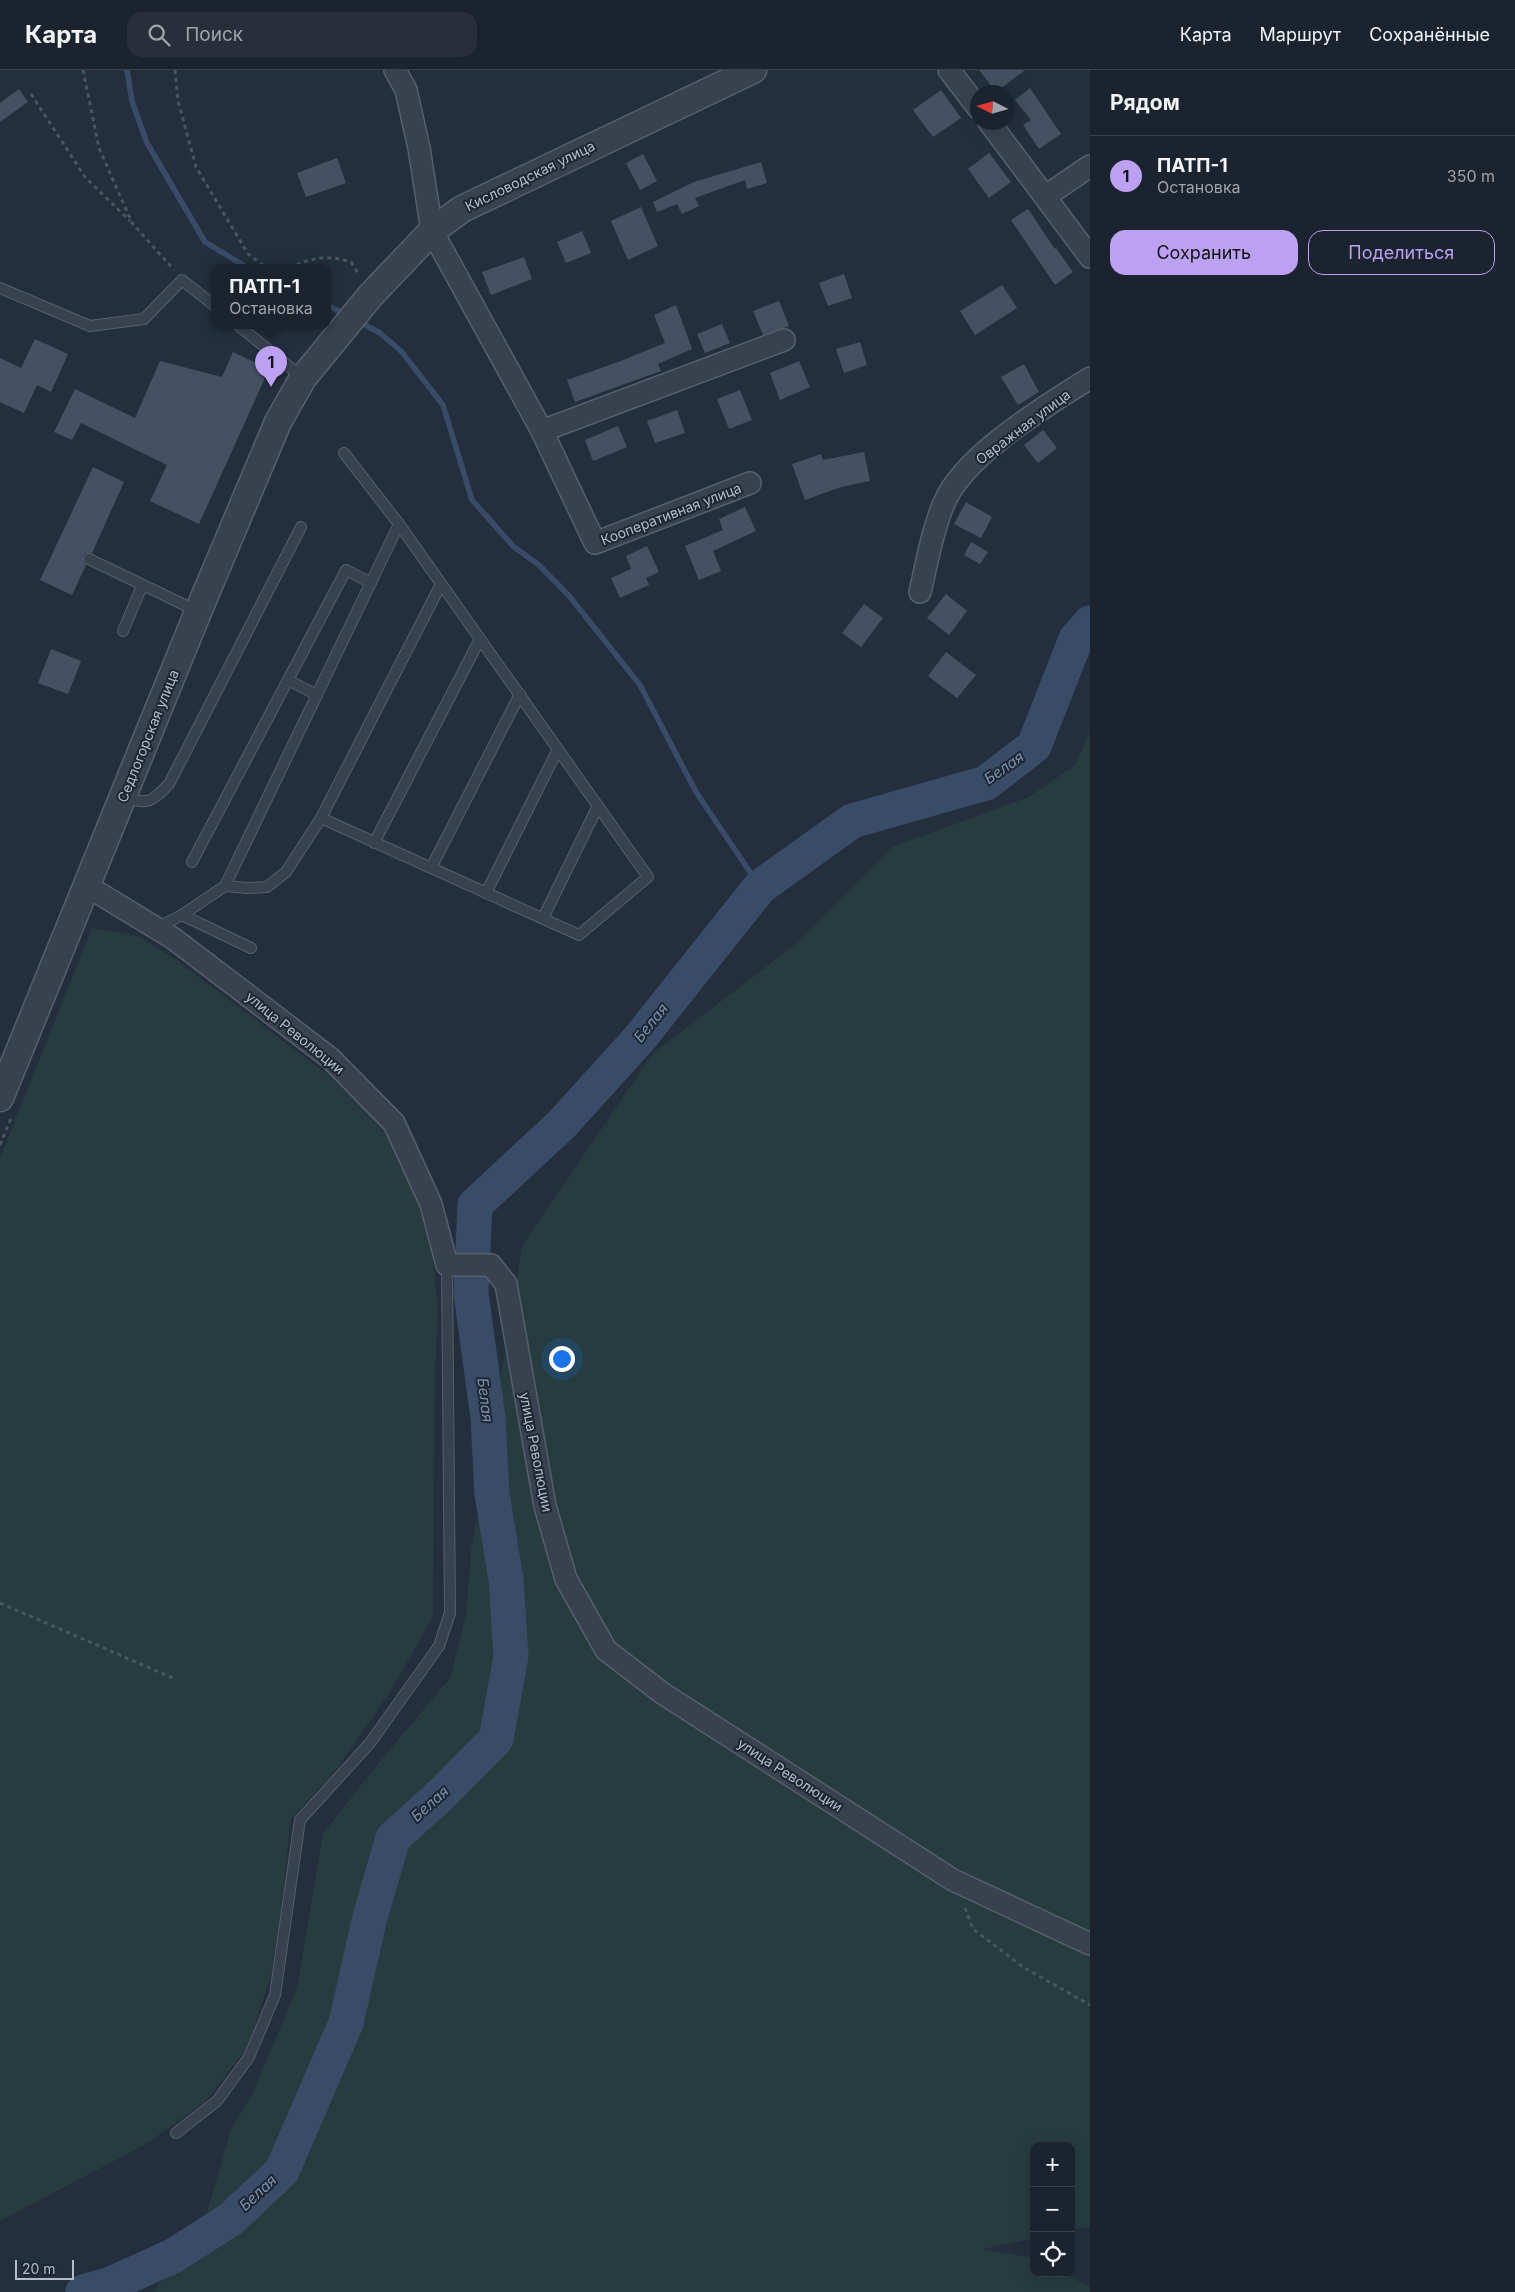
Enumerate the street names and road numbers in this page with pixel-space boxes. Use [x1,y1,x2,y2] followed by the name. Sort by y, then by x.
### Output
[462,137,597,214] street label: Кисловодская улица
[972,385,1073,468] street label: Овражная улица
[598,479,743,548] street label: Кооперативная улица
[113,667,182,805] street label: Седлогорская улица
[243,988,348,1078] street label: улица Революции
[517,1390,556,1513] street label: улица Революции
[735,1734,846,1815] street label: улица Революции

